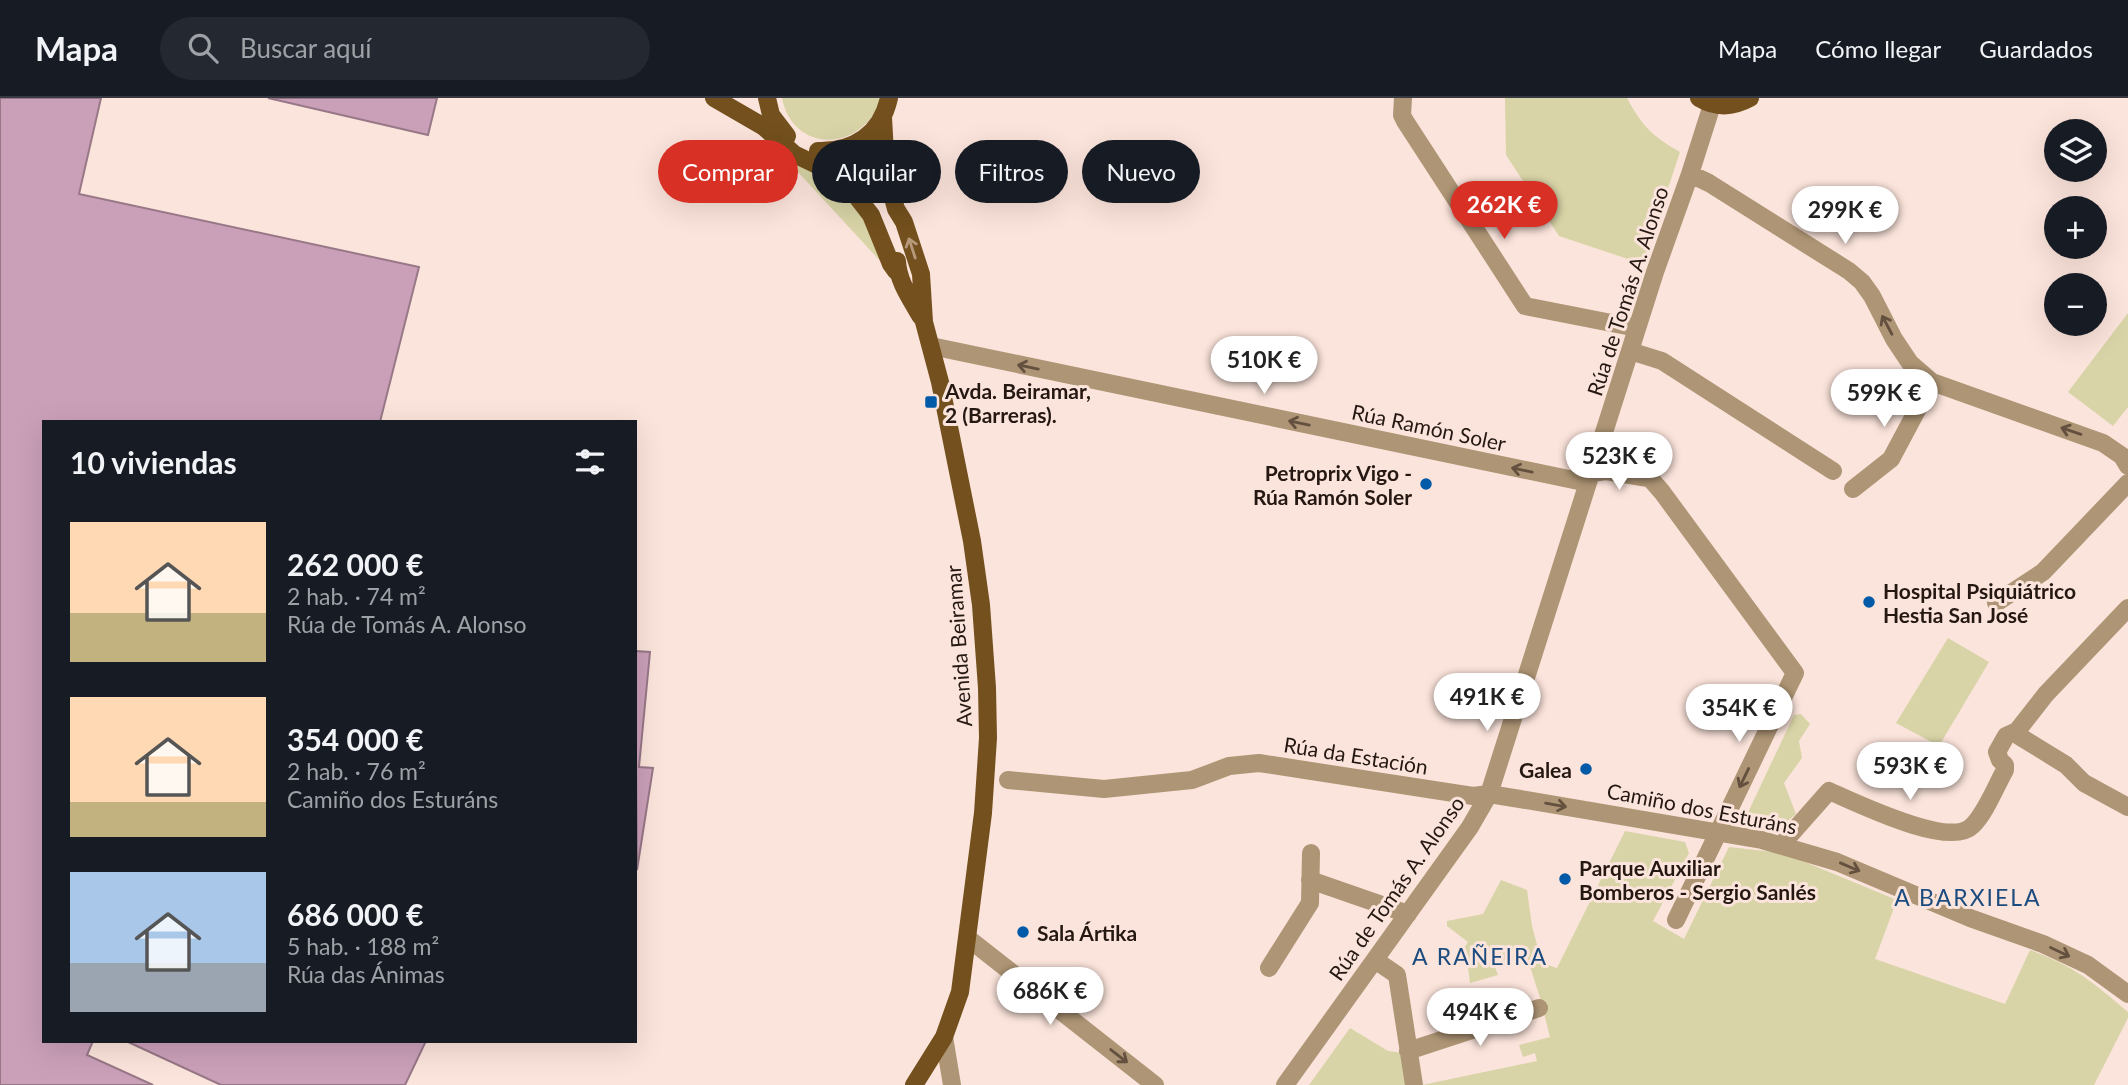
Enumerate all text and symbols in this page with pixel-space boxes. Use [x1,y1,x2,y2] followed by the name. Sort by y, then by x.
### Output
[160,17,650,80] search box
[35,28,118,68] text: Mapa
[184,29,222,67] icon: search
[240,32,371,64] text: Buscar aquí
[1718,34,1777,63] text: Mapa
[1815,34,1941,63] text: Cómo llegar
[1979,34,2093,63] text: Guardados
[2044,119,2107,336] map controls
[2044,119,2107,182] button: layers
[658,140,798,203] chip: Comprar
[812,140,941,203] chip: Alquilar
[955,140,1068,203] chip: Filtros
[1082,140,1200,203] chip: Nuevo
[1447,181,1561,241] pin: 262K €
[1581,183,1673,399] street label: Rúa de Tomás A. Alonso
[1788,186,1902,246] pin: 299K €
[1467,190,1541,218] text: 262K €
[1808,195,1882,223] text: 299K €
[2044,196,2107,259] button: +
[905,237,918,259] one-way arrow
[2044,273,2107,336] button: −
[1880,315,1894,335] one-way arrow
[1207,336,1321,396] pin: 510K €
[1227,345,1301,373] text: 510K €
[1017,359,1040,373] one-way arrow
[1827,370,1941,429] pin: 599K €
[944,378,1091,427] place label: Avda. Beiramar, 2 (Barreras).
[1847,378,1921,406] text: 599K €
[923,394,939,410] marker: Avda. Beiramar, 2 (Barreras).
[1350,398,1509,456] street label: Rúa Ramón Soler
[1288,416,1311,430] one-way arrow
[2061,424,2083,436] one-way arrow
[1562,432,1676,492] pin: 523K €
[1582,441,1656,469] text: 523K €
[571,443,609,481] icon: filters
[70,444,237,480] text: 10 viviendas
[1253,460,1412,509] place label: Petroprix Vigo - Rúa Ramón Soler
[1511,462,1534,476] one-way arrow
[1418,476,1434,492] marker: Petroprix Vigo - Rúa Ramón Soler
[287,546,423,582] text: 262 000 €
[126,550,210,634] icon: home
[940,564,976,728] street label: Avenida Beiramar
[1883,578,2076,627] place label: Hospital Psiquiátrico Hestia San José
[287,582,426,610] text: 2 hab. · 74 m²
[1861,594,1877,610] marker: Hospital Psiquiátrico Hestia San José
[287,610,527,638] text: Rúa de Tomás A. Alonso
[1430,674,1544,733] pin: 491K €
[1450,682,1524,710] text: 491K €
[1682,684,1796,744] pin: 354K €
[1702,693,1776,721] text: 354K €
[287,721,423,757] text: 354 000 €
[126,725,210,809] icon: home
[1282,731,1430,779] street label: Rúa da Estación
[1853,742,1967,802] pin: 593K €
[1873,751,1947,779] text: 593K €
[287,757,426,785] text: 2 hab. · 76 m²
[1519,757,1572,782] place label: Galea
[1578,761,1594,777] marker: Galea
[1737,767,1751,788] one-way arrow
[1605,777,1799,839] street label: Camiño dos Esturáns
[287,785,498,813] text: Camiño dos Esturáns
[1323,791,1469,985] street label: Rúa de Tomás A. Alonso
[1544,799,1567,812] one-way arrow
[1579,855,1816,904] place label: Parque Auxiliar Bomberos - Sergio Sanlés
[1839,861,1860,874] one-way arrow
[1557,871,1573,887] marker: Parque Auxiliar Bomberos - Sergio Sanlés
[1894,883,2042,911] district label: A BARXIELA
[287,896,423,932] text: 686 000 €
[126,900,210,984] icon: home
[1037,920,1137,945] place label: Sala Ártika
[1015,924,1031,940] marker: Sala Ártika
[287,932,439,960] text: 5 hab. · 188 m²
[1412,942,1548,970] district label: A RAÑEIRA
[2050,947,2071,960] one-way arrow
[287,960,445,988] text: Rúa das Ánimas
[993,968,1107,1027] pin: 686K €
[1013,976,1087,1004] text: 686K €
[1423,988,1537,1048] pin: 494K €
[1443,997,1517,1025] text: 494K €
[1109,1049,1127,1064] one-way arrow

